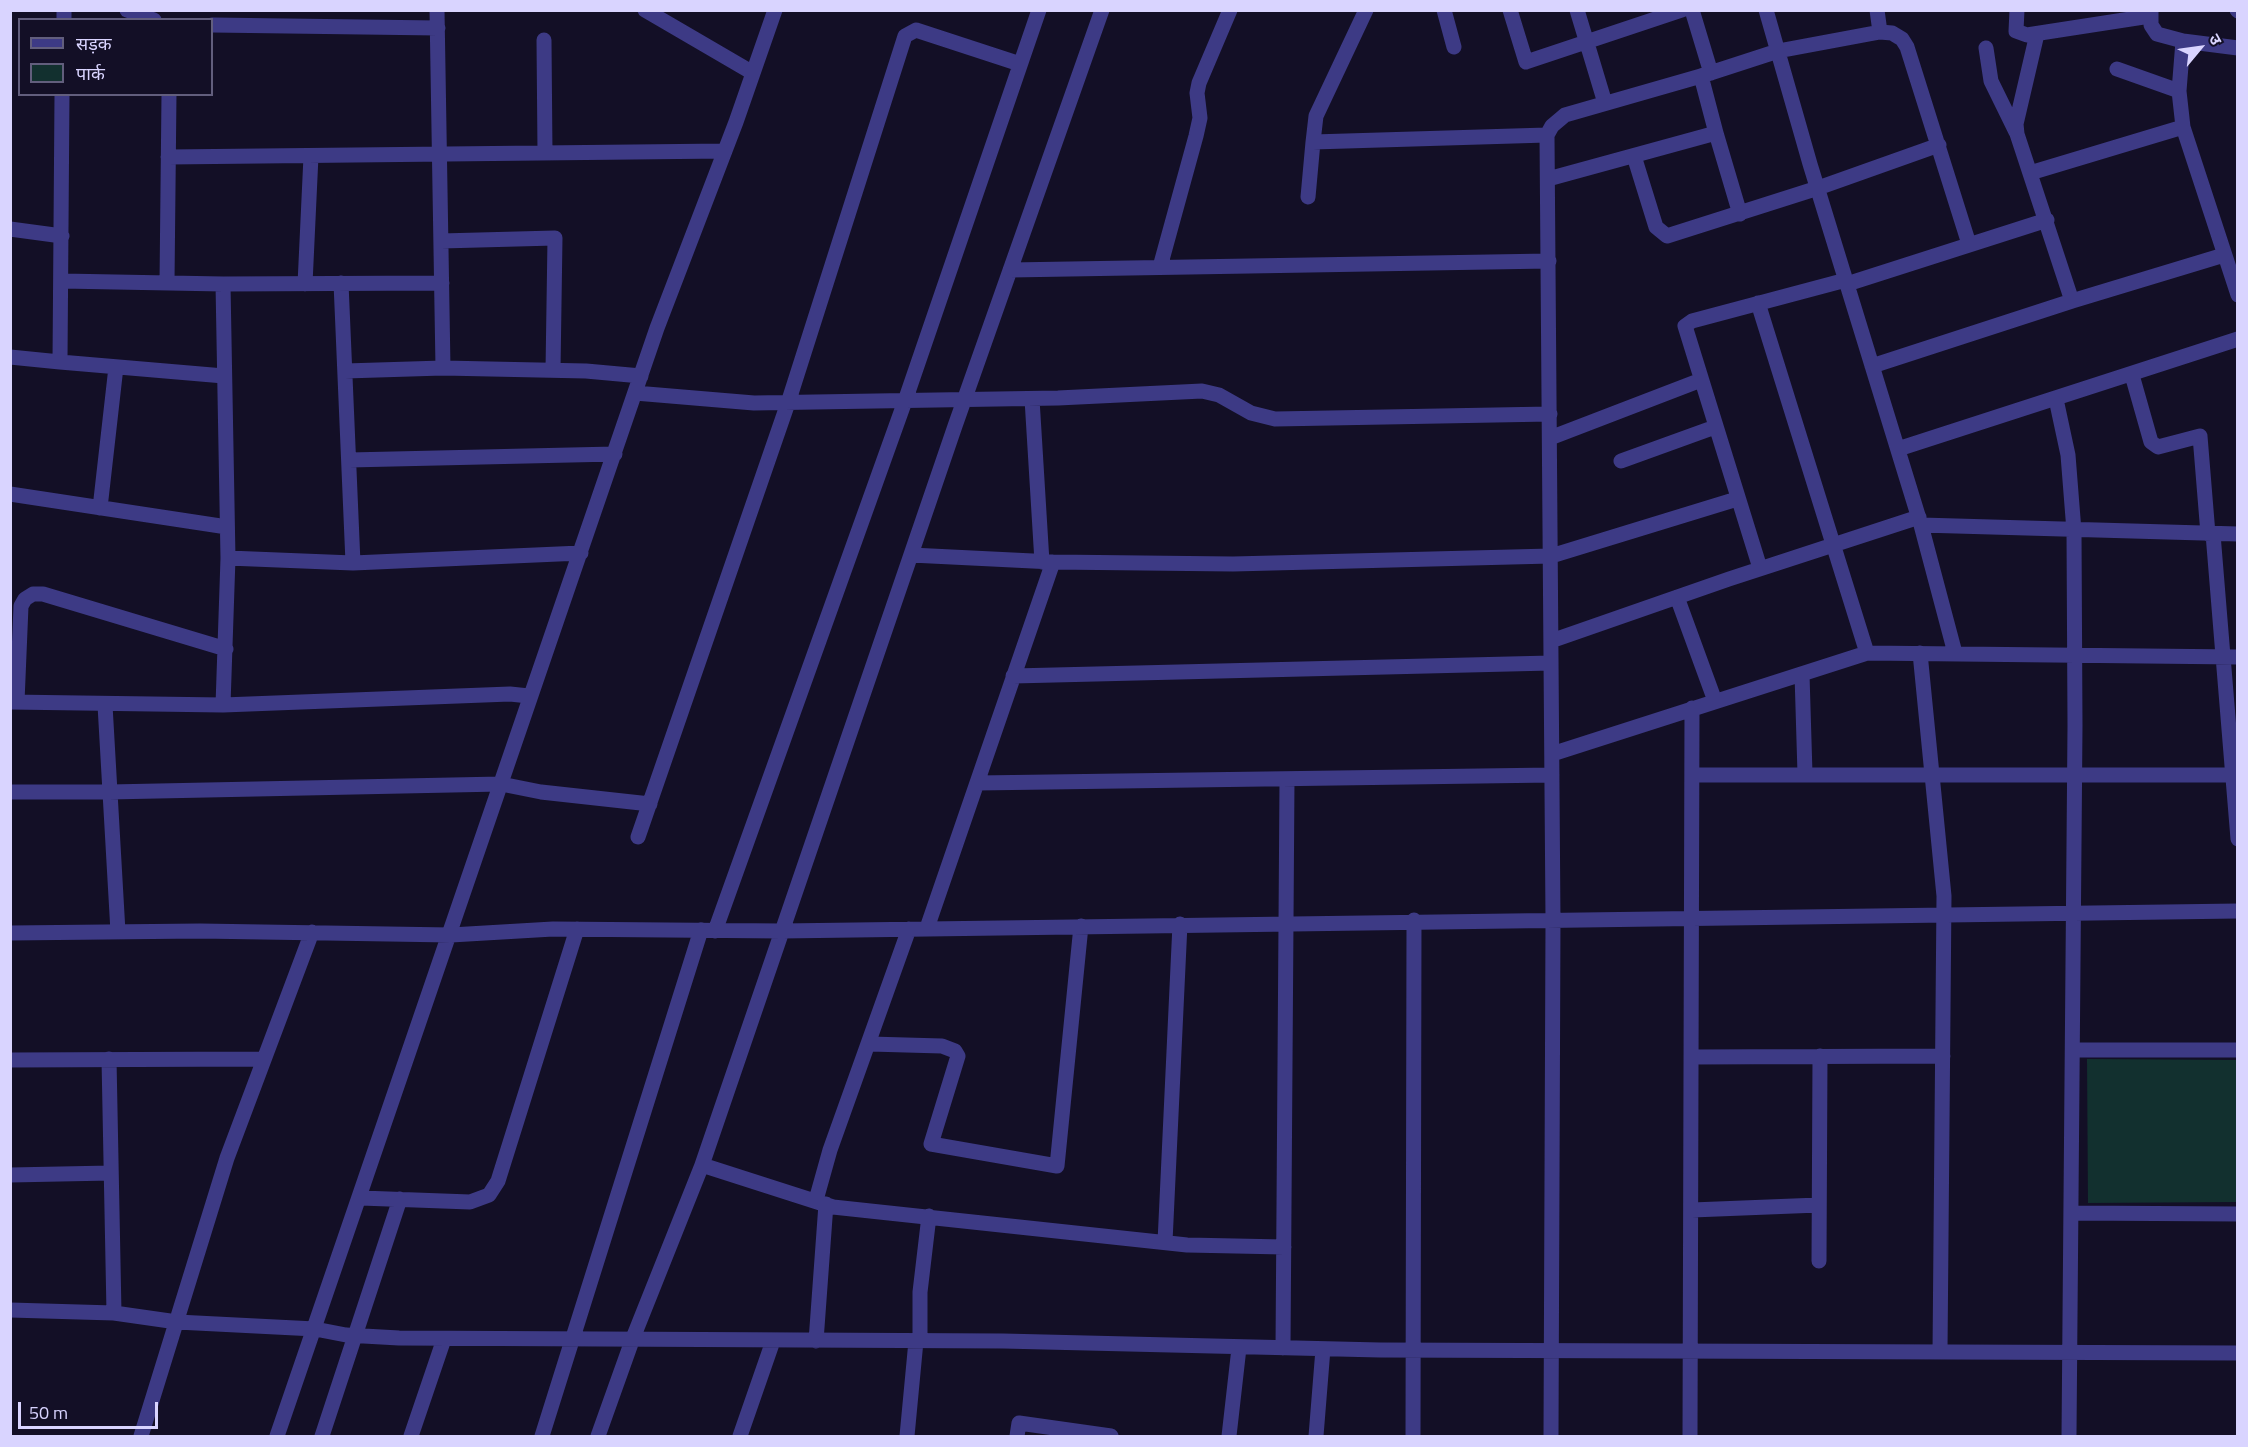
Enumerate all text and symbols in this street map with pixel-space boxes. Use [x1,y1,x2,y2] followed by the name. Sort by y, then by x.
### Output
[18,18,213,96] legend
[2170,18,2230,78] north arrow
[2203,29,2229,49] text: उ
[76,30,112,57] text: सड़क
[76,60,105,87] text: पार्क
[21,1390,160,1428] scale bar
[29,1399,68,1426] text: 50 m

